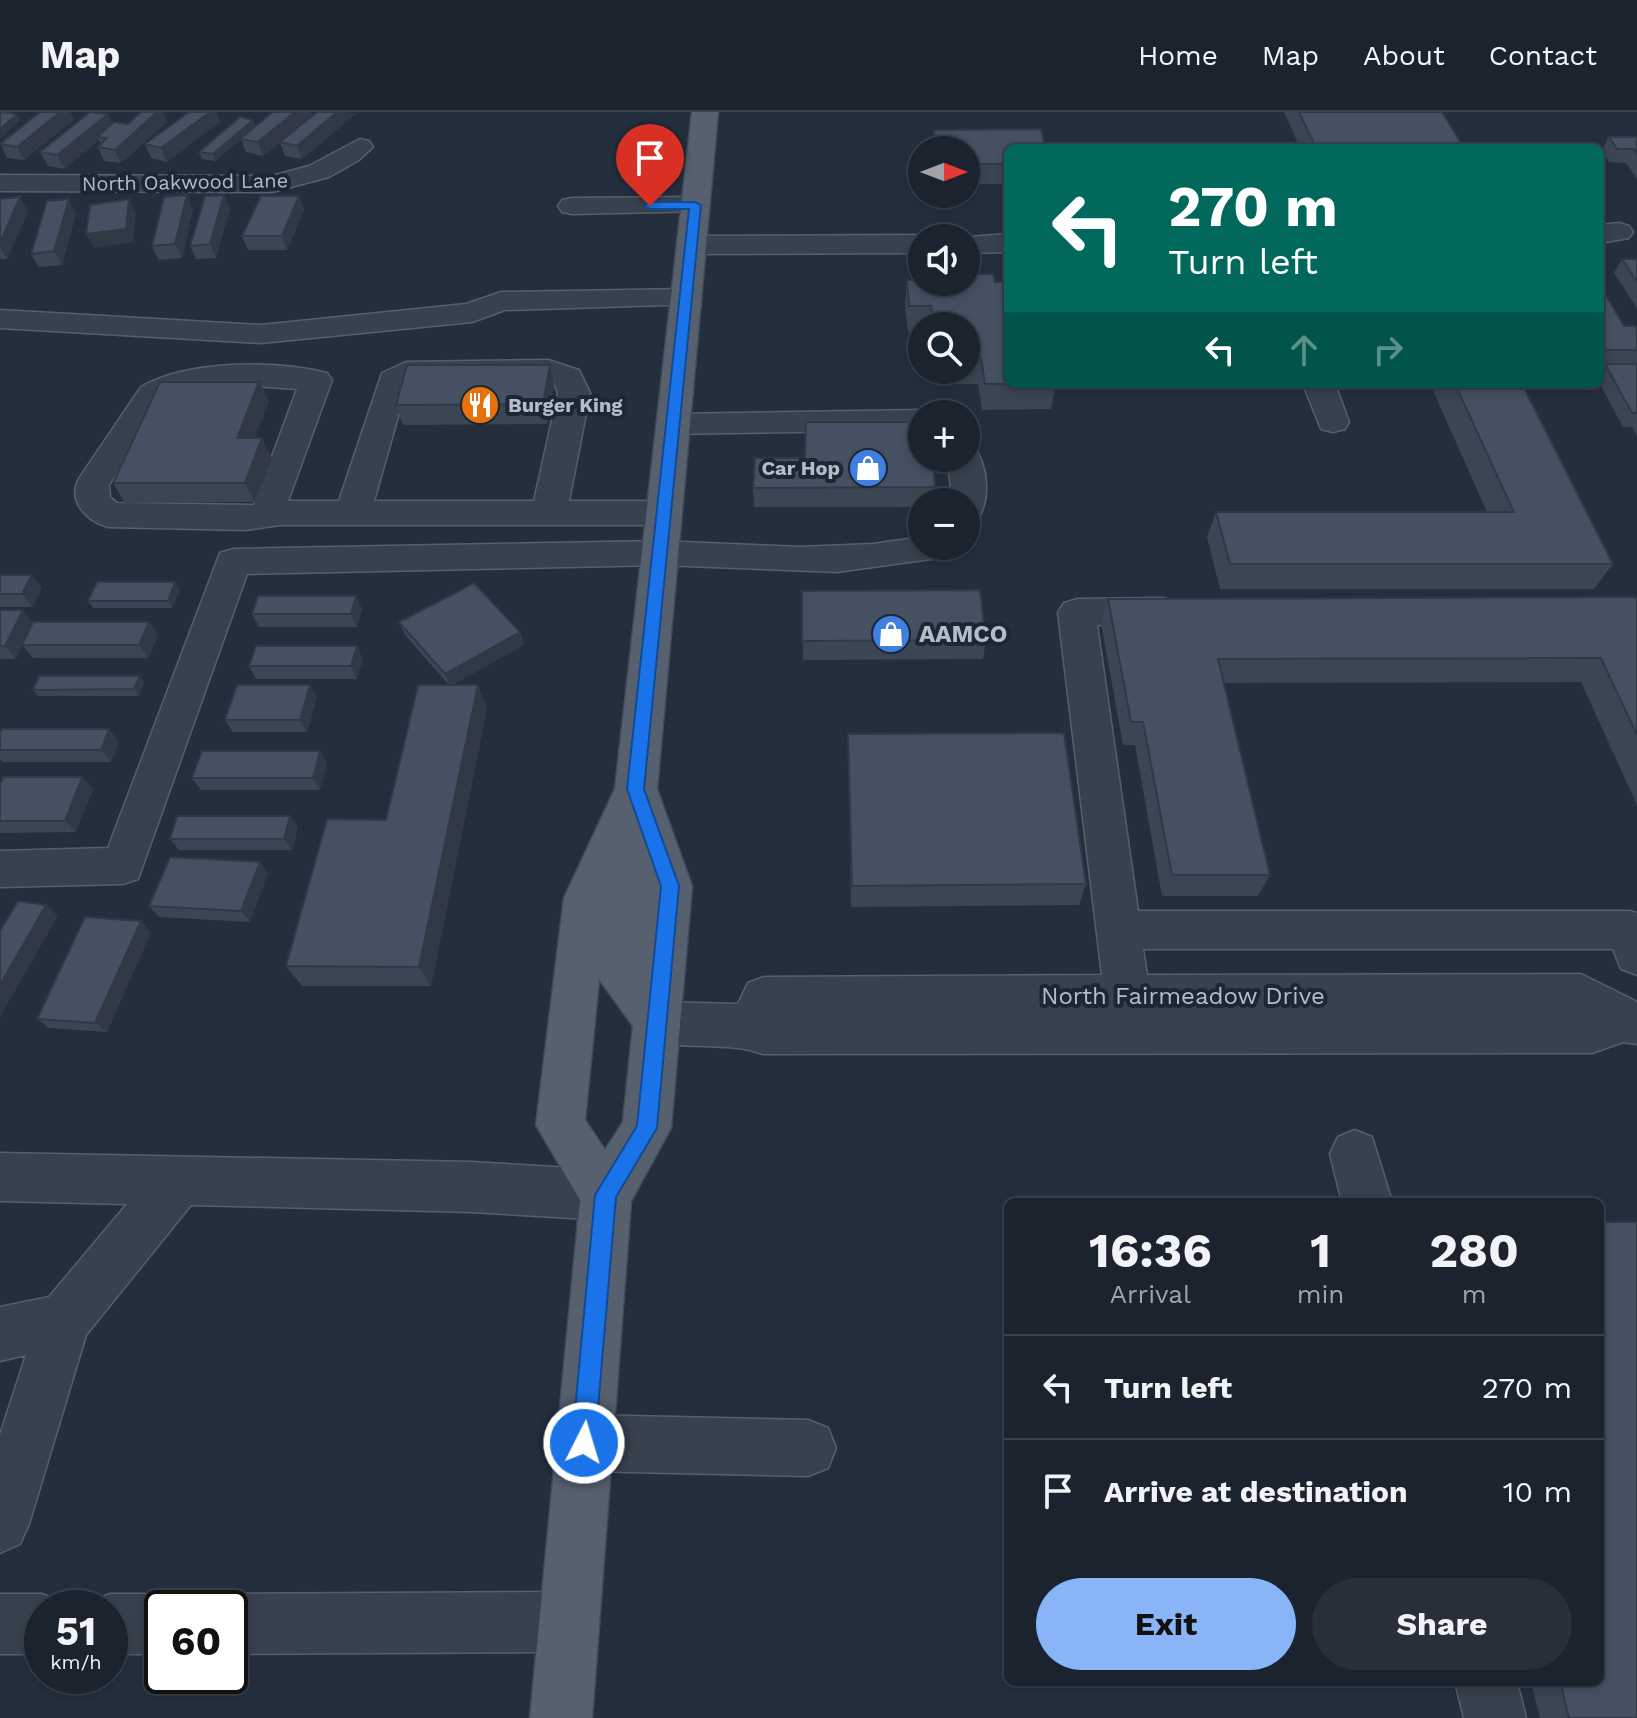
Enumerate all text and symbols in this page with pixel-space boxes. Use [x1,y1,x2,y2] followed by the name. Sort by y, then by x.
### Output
[40,33,120,77] text: Map
[1138,39,1218,72] text: Home
[1262,39,1319,72] text: Map
[1363,39,1445,72] text: About
[1489,39,1597,72] text: Contact
[616,124,684,206] pin
[628,136,672,180] icon: arrive
[908,136,980,208] north arrow
[908,136,980,560] map controls
[82,168,288,196] street label: North Oakwood Lane
[1168,174,1338,240] text: 270 m
[1036,176,1140,280] icon: left
[908,224,980,296] button: sound
[1168,241,1318,283] text: Turn left
[908,312,980,384] button: search
[1198,328,1242,372] icon: left
[1282,328,1326,372] icon: ahead
[1366,328,1410,372] icon: right
[459,384,501,426] restaurant icon: Burger King
[508,393,623,417] place label: Burger King
[908,400,980,472] button: +
[847,447,889,489] shop icon: Car Hop
[761,456,840,480] place label: Car Hop
[908,488,980,560] button: −
[870,613,912,655] shop icon: AAMCO
[919,620,1007,648] place label: AAMCO
[1041,982,1325,1010] street label: North Fairmeadow Drive
[1089,1222,1212,1279] text: 16:36
[1310,1222,1331,1279] text: 1
[1429,1222,1519,1279] text: 280
[1110,1279,1191,1309] text: Arrival
[1297,1279,1344,1309] text: min
[1462,1279,1487,1309] text: m
[1036,1365,1080,1409] icon: left
[1104,1370,1232,1405] text: Turn left
[1481,1370,1572,1405] text: 270 m
[542,1401,626,1485] position arrow
[1036,1469,1080,1513] icon: arrive
[1104,1474,1408,1509] text: Arrive at destination
[1503,1474,1572,1509] text: 10 m
[1036,1578,1296,1670] button: Exit
[1312,1578,1572,1670] button: Share
[144,1590,248,1694] speed limit sign: 60
[56,1608,96,1655] text: 51
[50,1650,102,1674] text: km/h

